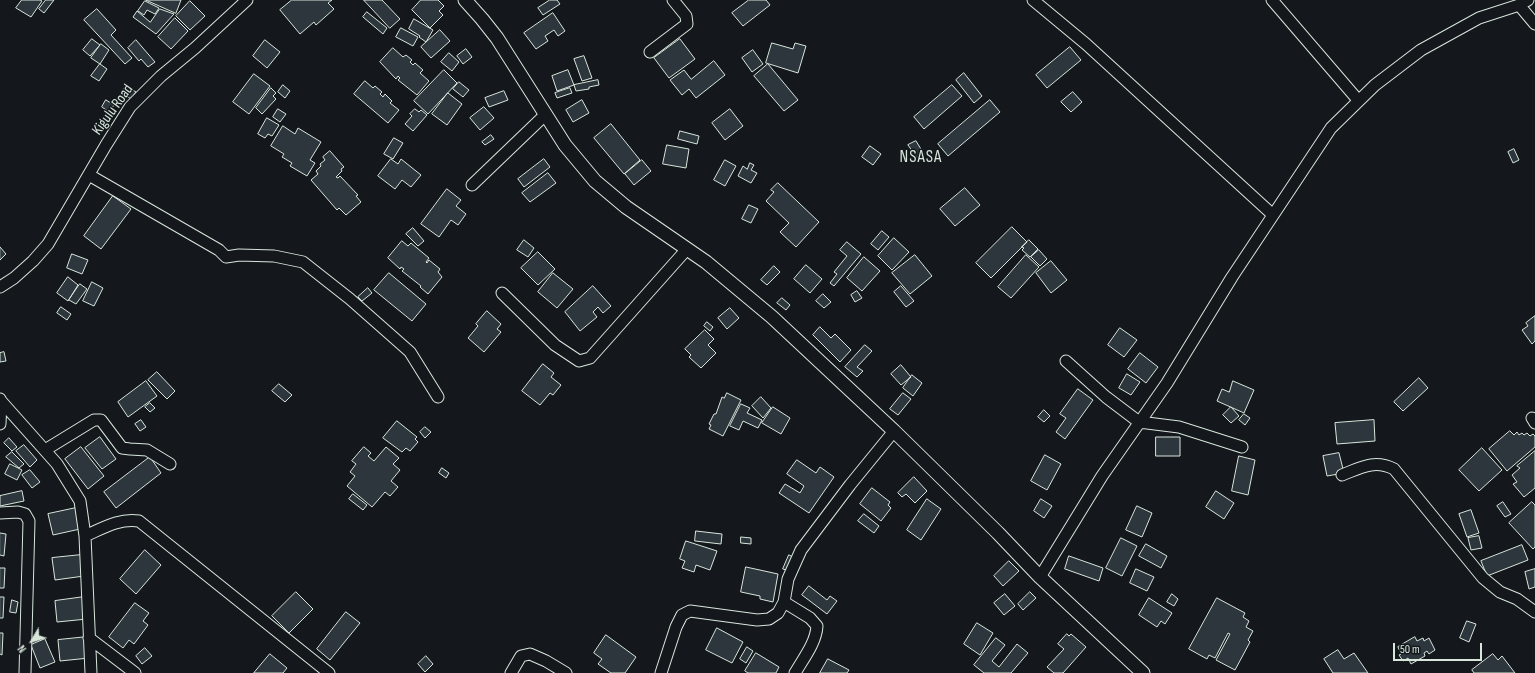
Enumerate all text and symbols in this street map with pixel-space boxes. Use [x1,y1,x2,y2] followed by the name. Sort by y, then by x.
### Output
[89,81,137,139] street label: Kigulu Road
[900,148,942,168] district label: NSASA
[12,621,52,661] north arrow
[1395,635,1484,661] scale bar
[15,642,29,655] text: N
[1400,642,1420,657] text: 50 m

